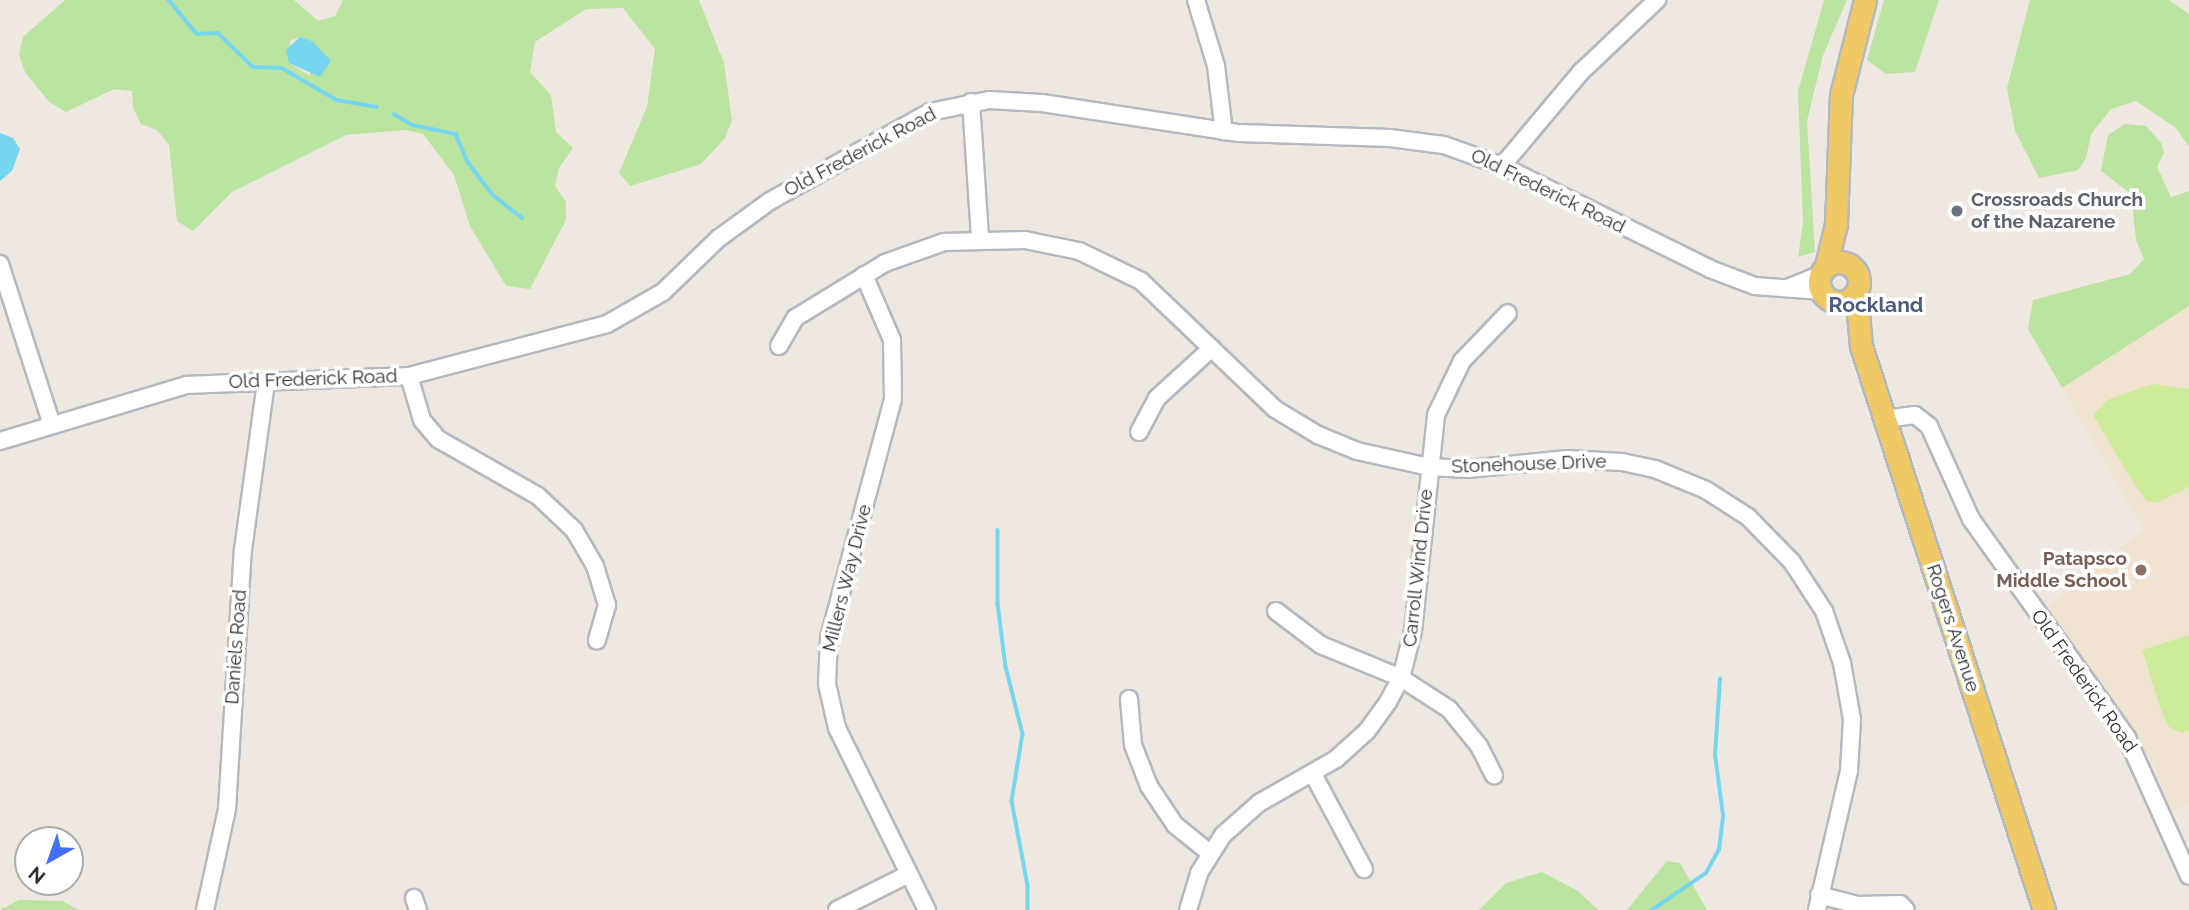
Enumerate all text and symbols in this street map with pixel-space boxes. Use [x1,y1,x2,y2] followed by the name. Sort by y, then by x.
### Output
[780,102,940,202] street label: Old Frederick Road
[1467,144,1629,238] street label: Old Frederick Road
[1971,189,2143,233] place label: Crossroads Church of the Nazarene
[1949,203,1965,219] marker: Crossroads Church of the Nazarene
[1829,292,1923,318] district label: Rockland
[228,365,398,393] street label: Old Frederick Road
[1451,450,1607,478] street label: Stonehouse Drive
[1398,487,1438,649] street label: Carroll Wind Drive
[818,501,876,655] street label: Millers Way Drive
[1996,548,2127,592] place label: Patapsco Middle School
[1922,561,1984,695] street label: Rogers Avenue
[2133,562,2149,578] marker: Patapsco Middle School
[221,589,251,705] street label: Daniels Road
[2026,605,2142,757] street label: Old Frederick Road
[14,826,84,896] north arrow
[24,862,49,889] text: N

